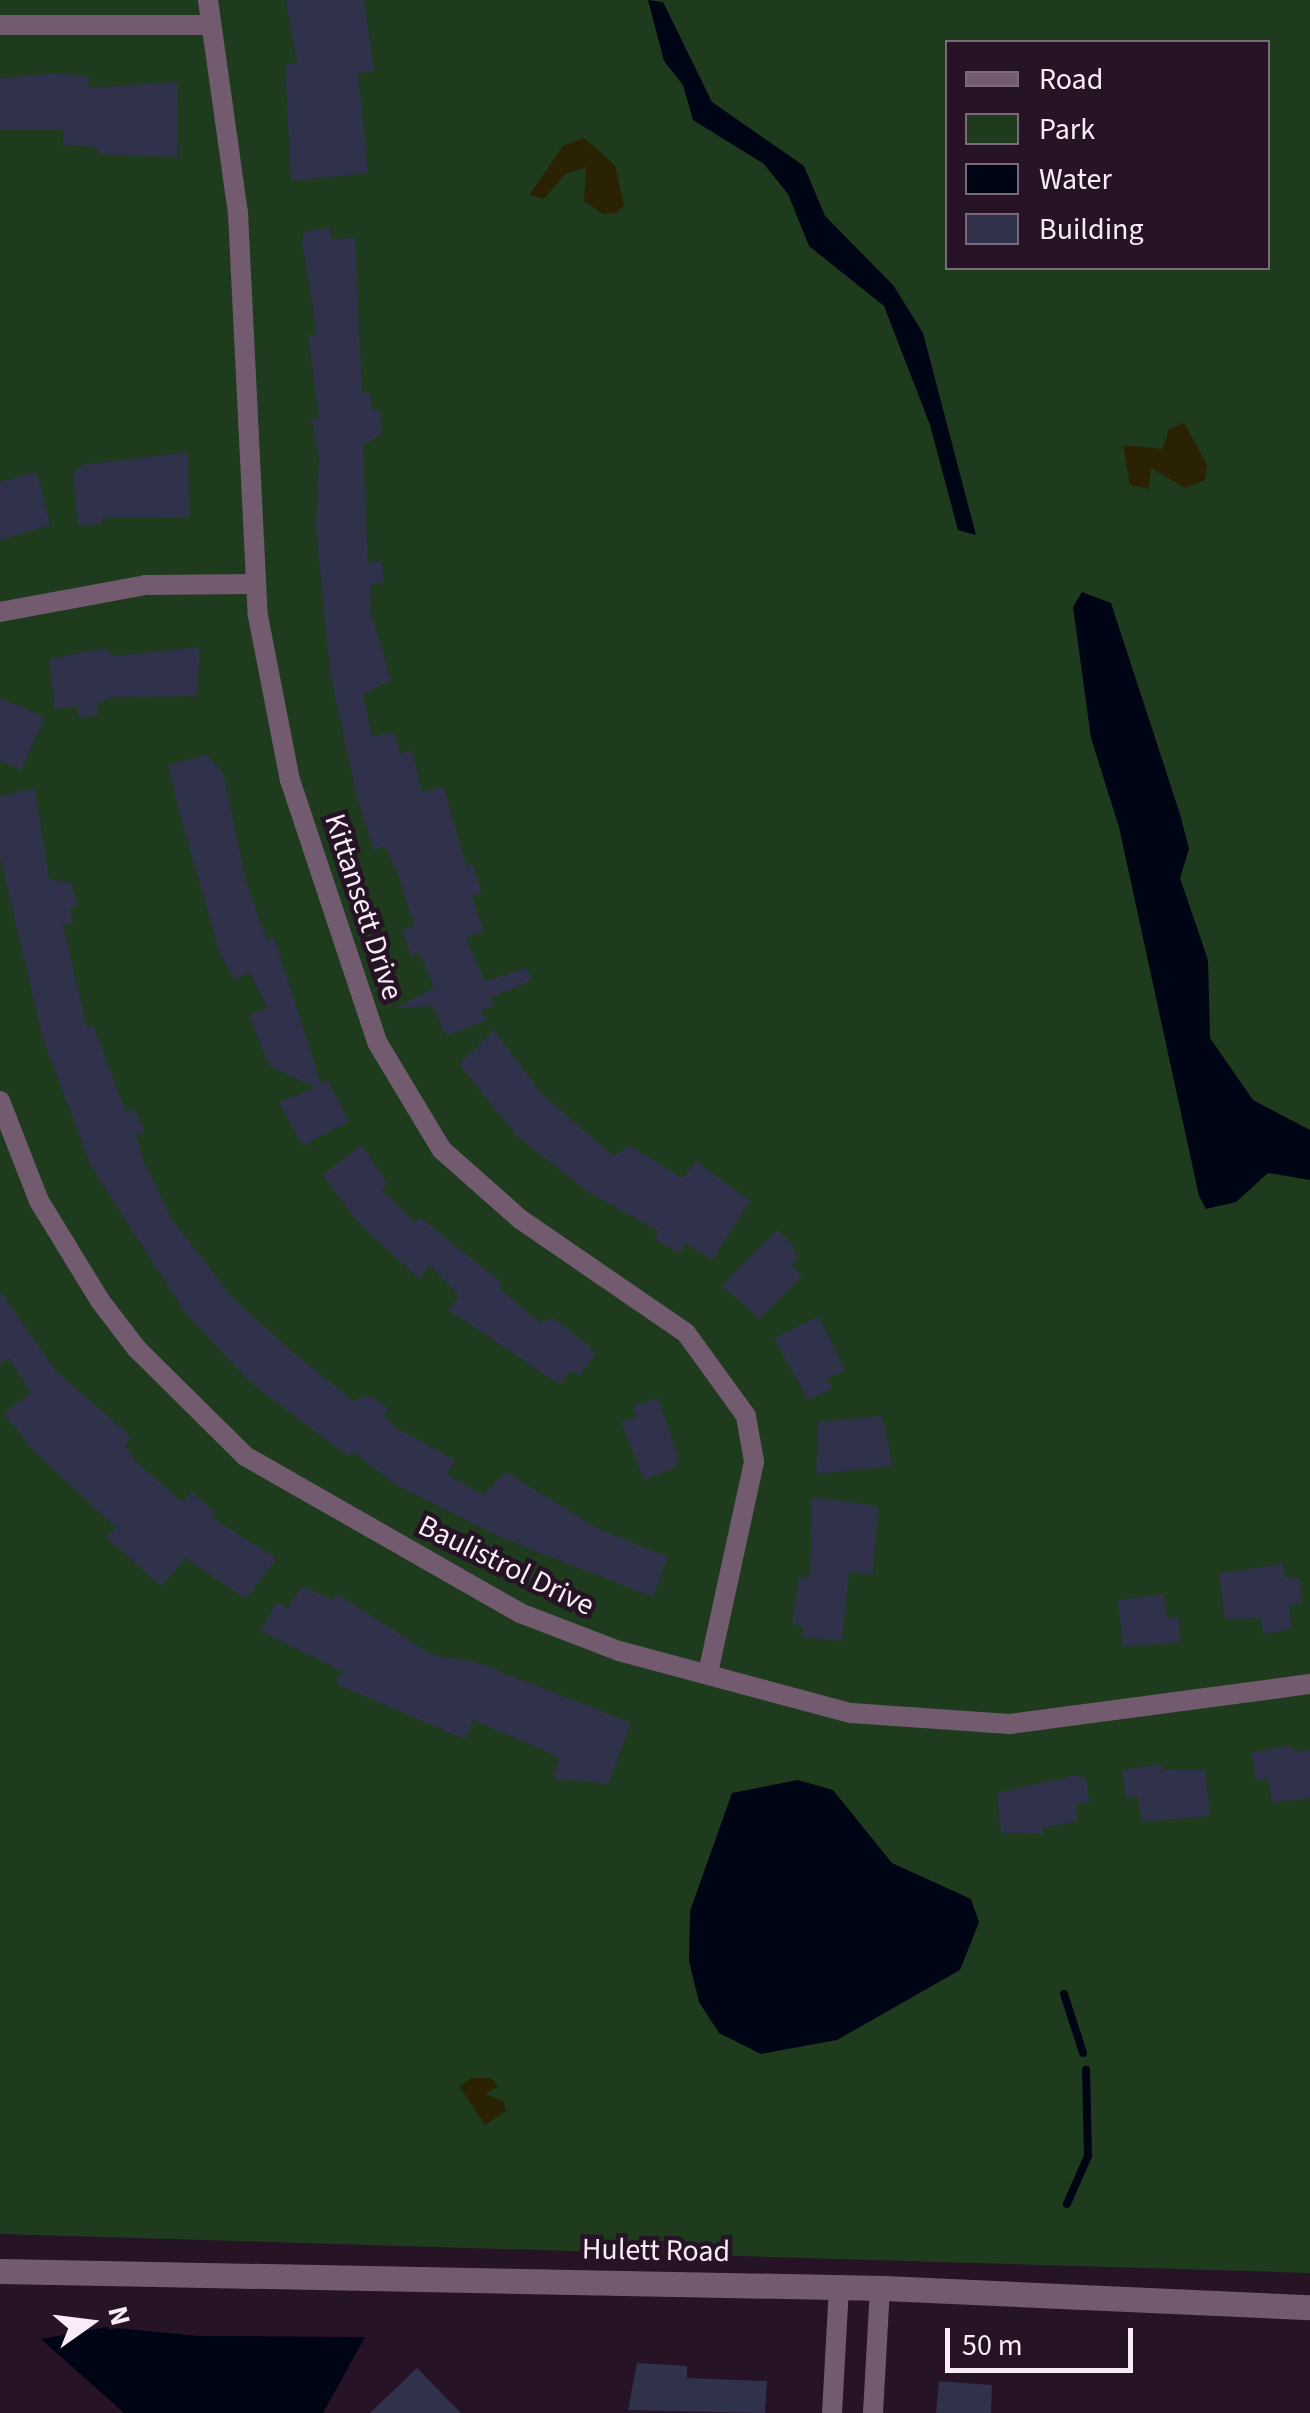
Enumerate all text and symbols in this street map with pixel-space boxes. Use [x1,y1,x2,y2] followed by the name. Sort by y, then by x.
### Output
[945,40,1270,270] legend
[1039,58,1103,101] text: Road
[1039,108,1095,151] text: Park
[1039,158,1112,201] text: Water
[1039,208,1144,251] text: Building
[316,810,410,1004] street label: Kittansett Drive
[412,1508,600,1624] street label: Baulistrol Drive
[582,2232,730,2270] street label: Hulett Road
[40,2273,140,2373] north arrow
[97,2302,141,2330] text: N
[950,2308,1138,2370] scale bar
[962,2324,1023,2367] text: 50 m

